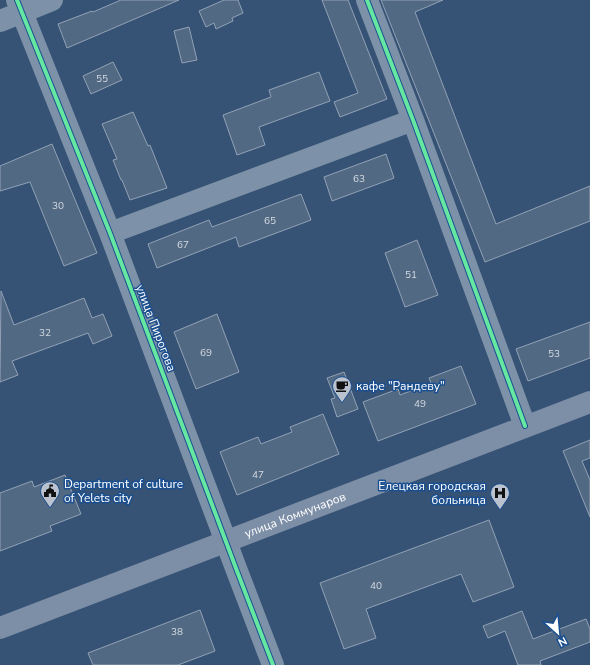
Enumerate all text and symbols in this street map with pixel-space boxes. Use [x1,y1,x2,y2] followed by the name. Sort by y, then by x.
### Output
[96,72,108,86] house number: 55
[353,172,365,186] house number: 63
[52,199,64,213] house number: 30
[264,214,276,228] house number: 65
[177,238,189,252] house number: 67
[405,268,417,282] house number: 51
[132,282,180,374] street label: улица Пирогова
[39,326,51,340] house number: 32
[200,346,212,360] house number: 69
[548,347,560,361] house number: 53
[331,375,353,403] cafe icon: кафе "Рандеву"
[356,378,445,394] place label: кафе "Рандеву"
[414,397,426,411] house number: 49
[252,468,264,482] house number: 47
[64,476,183,506] place label: Department of culture of Yelets city
[378,478,486,508] place label: Елецкая городская больница
[39,480,61,508] public building icon: Department of culture of Yelets city
[489,482,511,510] hospital icon: Елецкая городская больница
[242,488,348,542] street label: улица Коммунаров
[370,579,382,593] house number: 40
[538,613,578,653] north arrow
[171,625,183,639] house number: 38
[555,633,569,650] text: N

